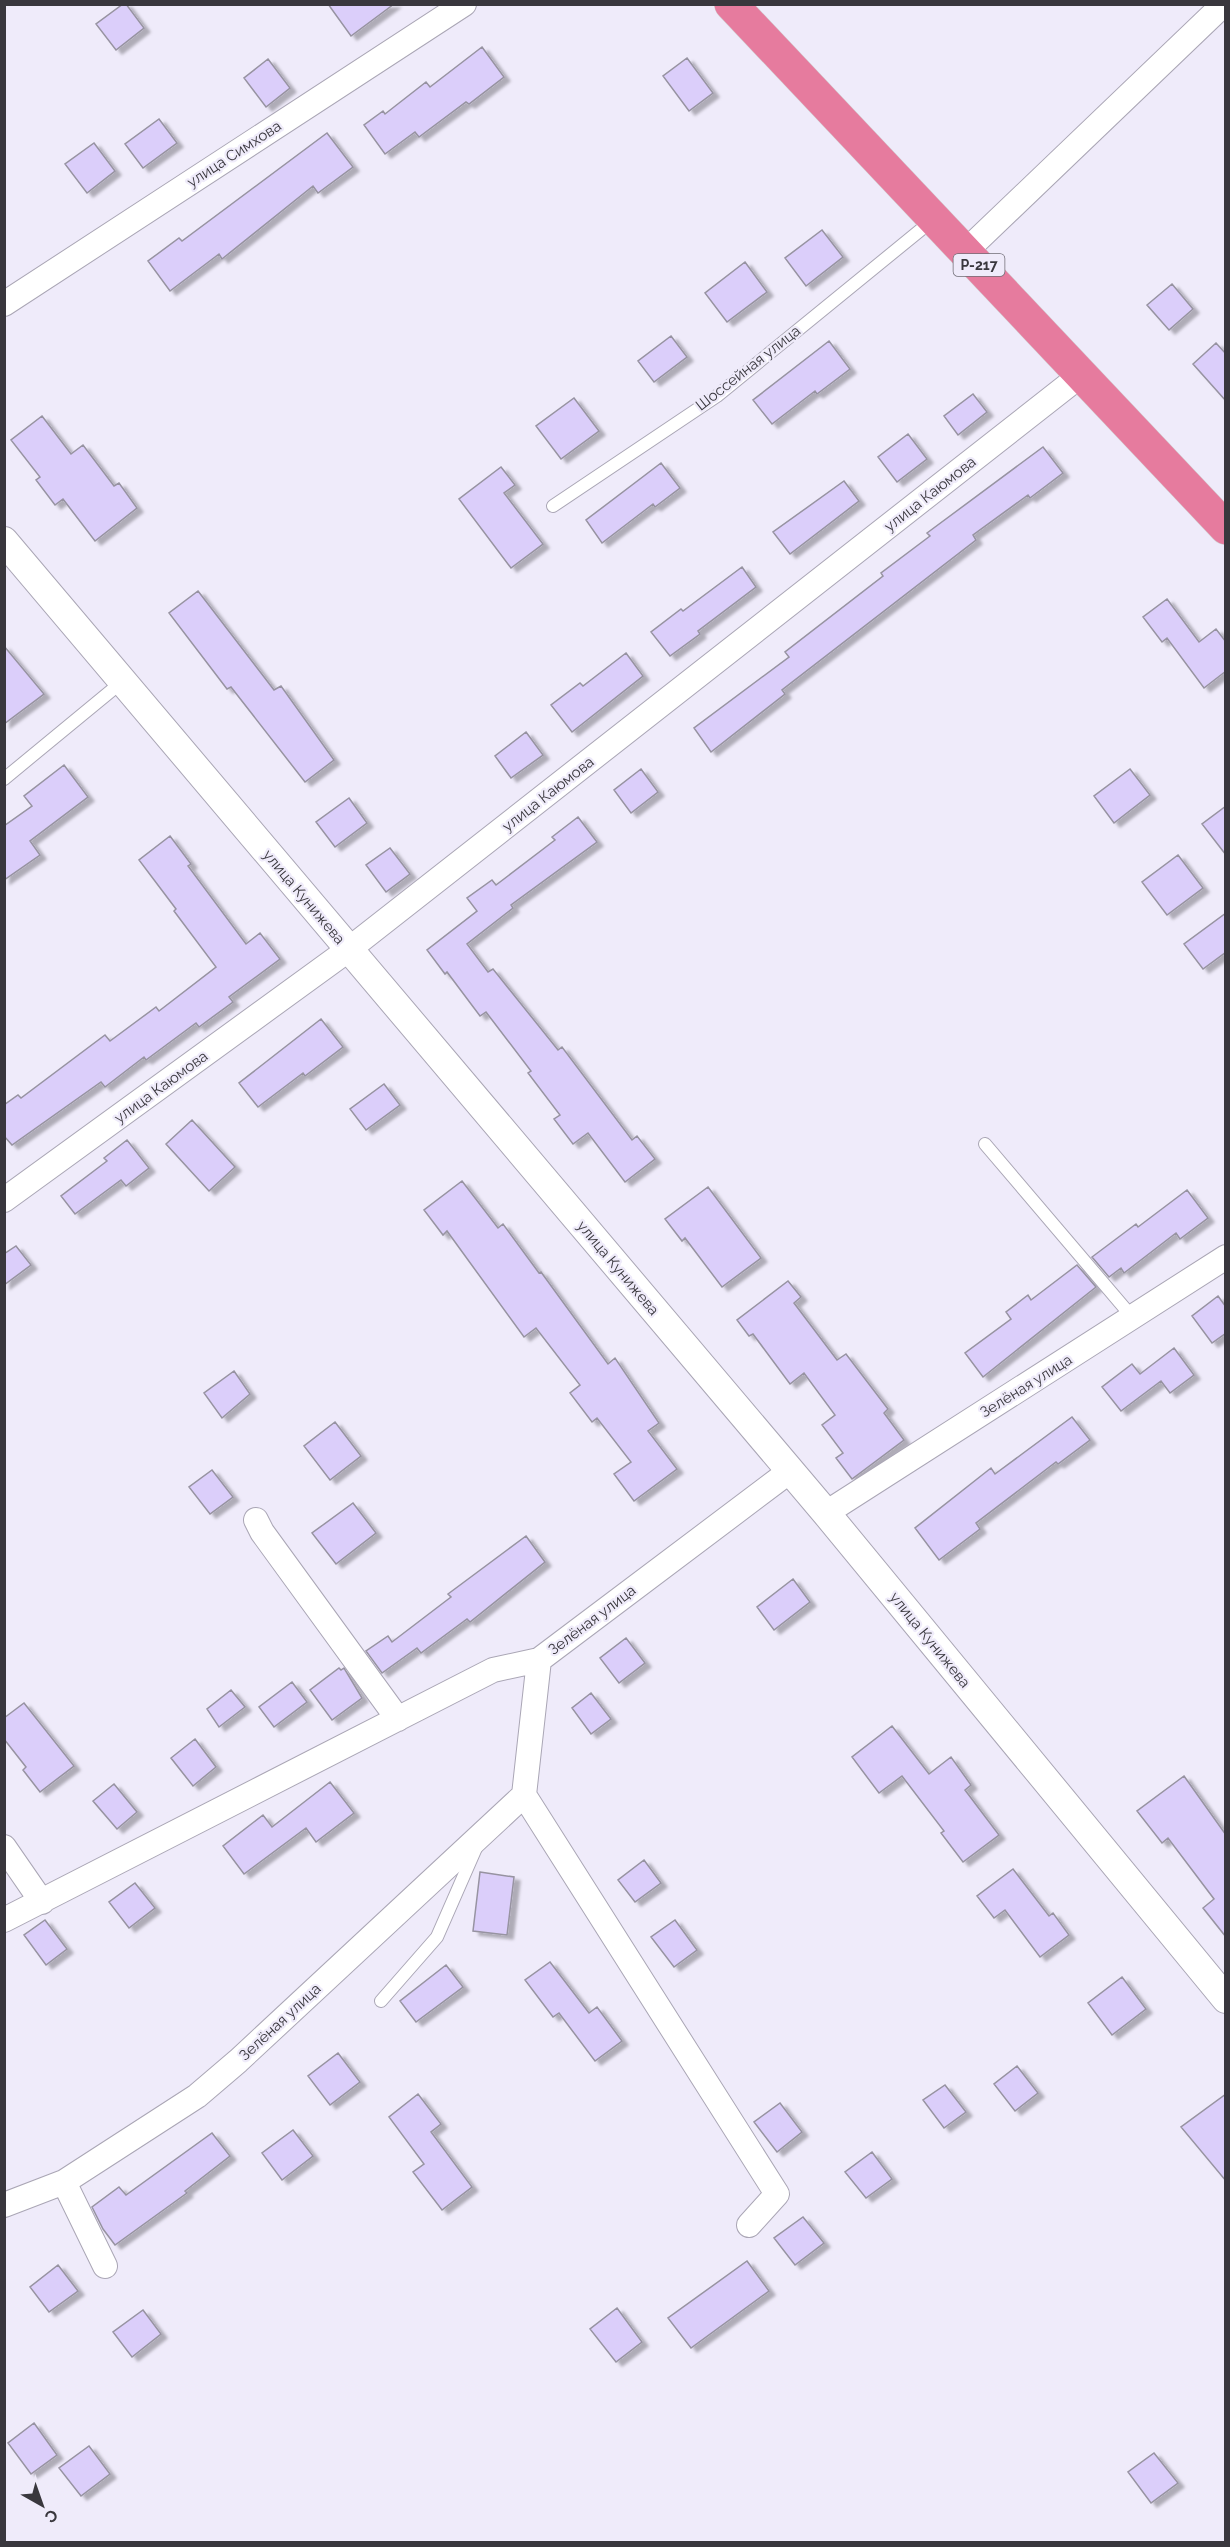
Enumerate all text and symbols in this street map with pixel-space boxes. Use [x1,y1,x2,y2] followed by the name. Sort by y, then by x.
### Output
[184,117,284,191] street label: улица Симхова
[954,254,1004,276] road number: Р-217
[692,322,804,414] street label: Шоссейная улица
[881,453,979,535] street label: улица Каюмова
[499,753,597,835] street label: улица Каюмова
[259,846,349,948] street label: улица Кунижева
[111,1047,211,1127] street label: улица Каюмова
[573,1217,663,1319] street label: улица Кунижева
[977,1351,1075,1421] street label: Зелёная улица
[545,1581,639,1659] street label: Зелёная улица
[886,1589,974,1691] street label: улица Кунижева
[236,1980,324,2064] street label: Зелёная улица
[12,2475,72,2535] north arrow
[41,2505,62,2527] text: С

